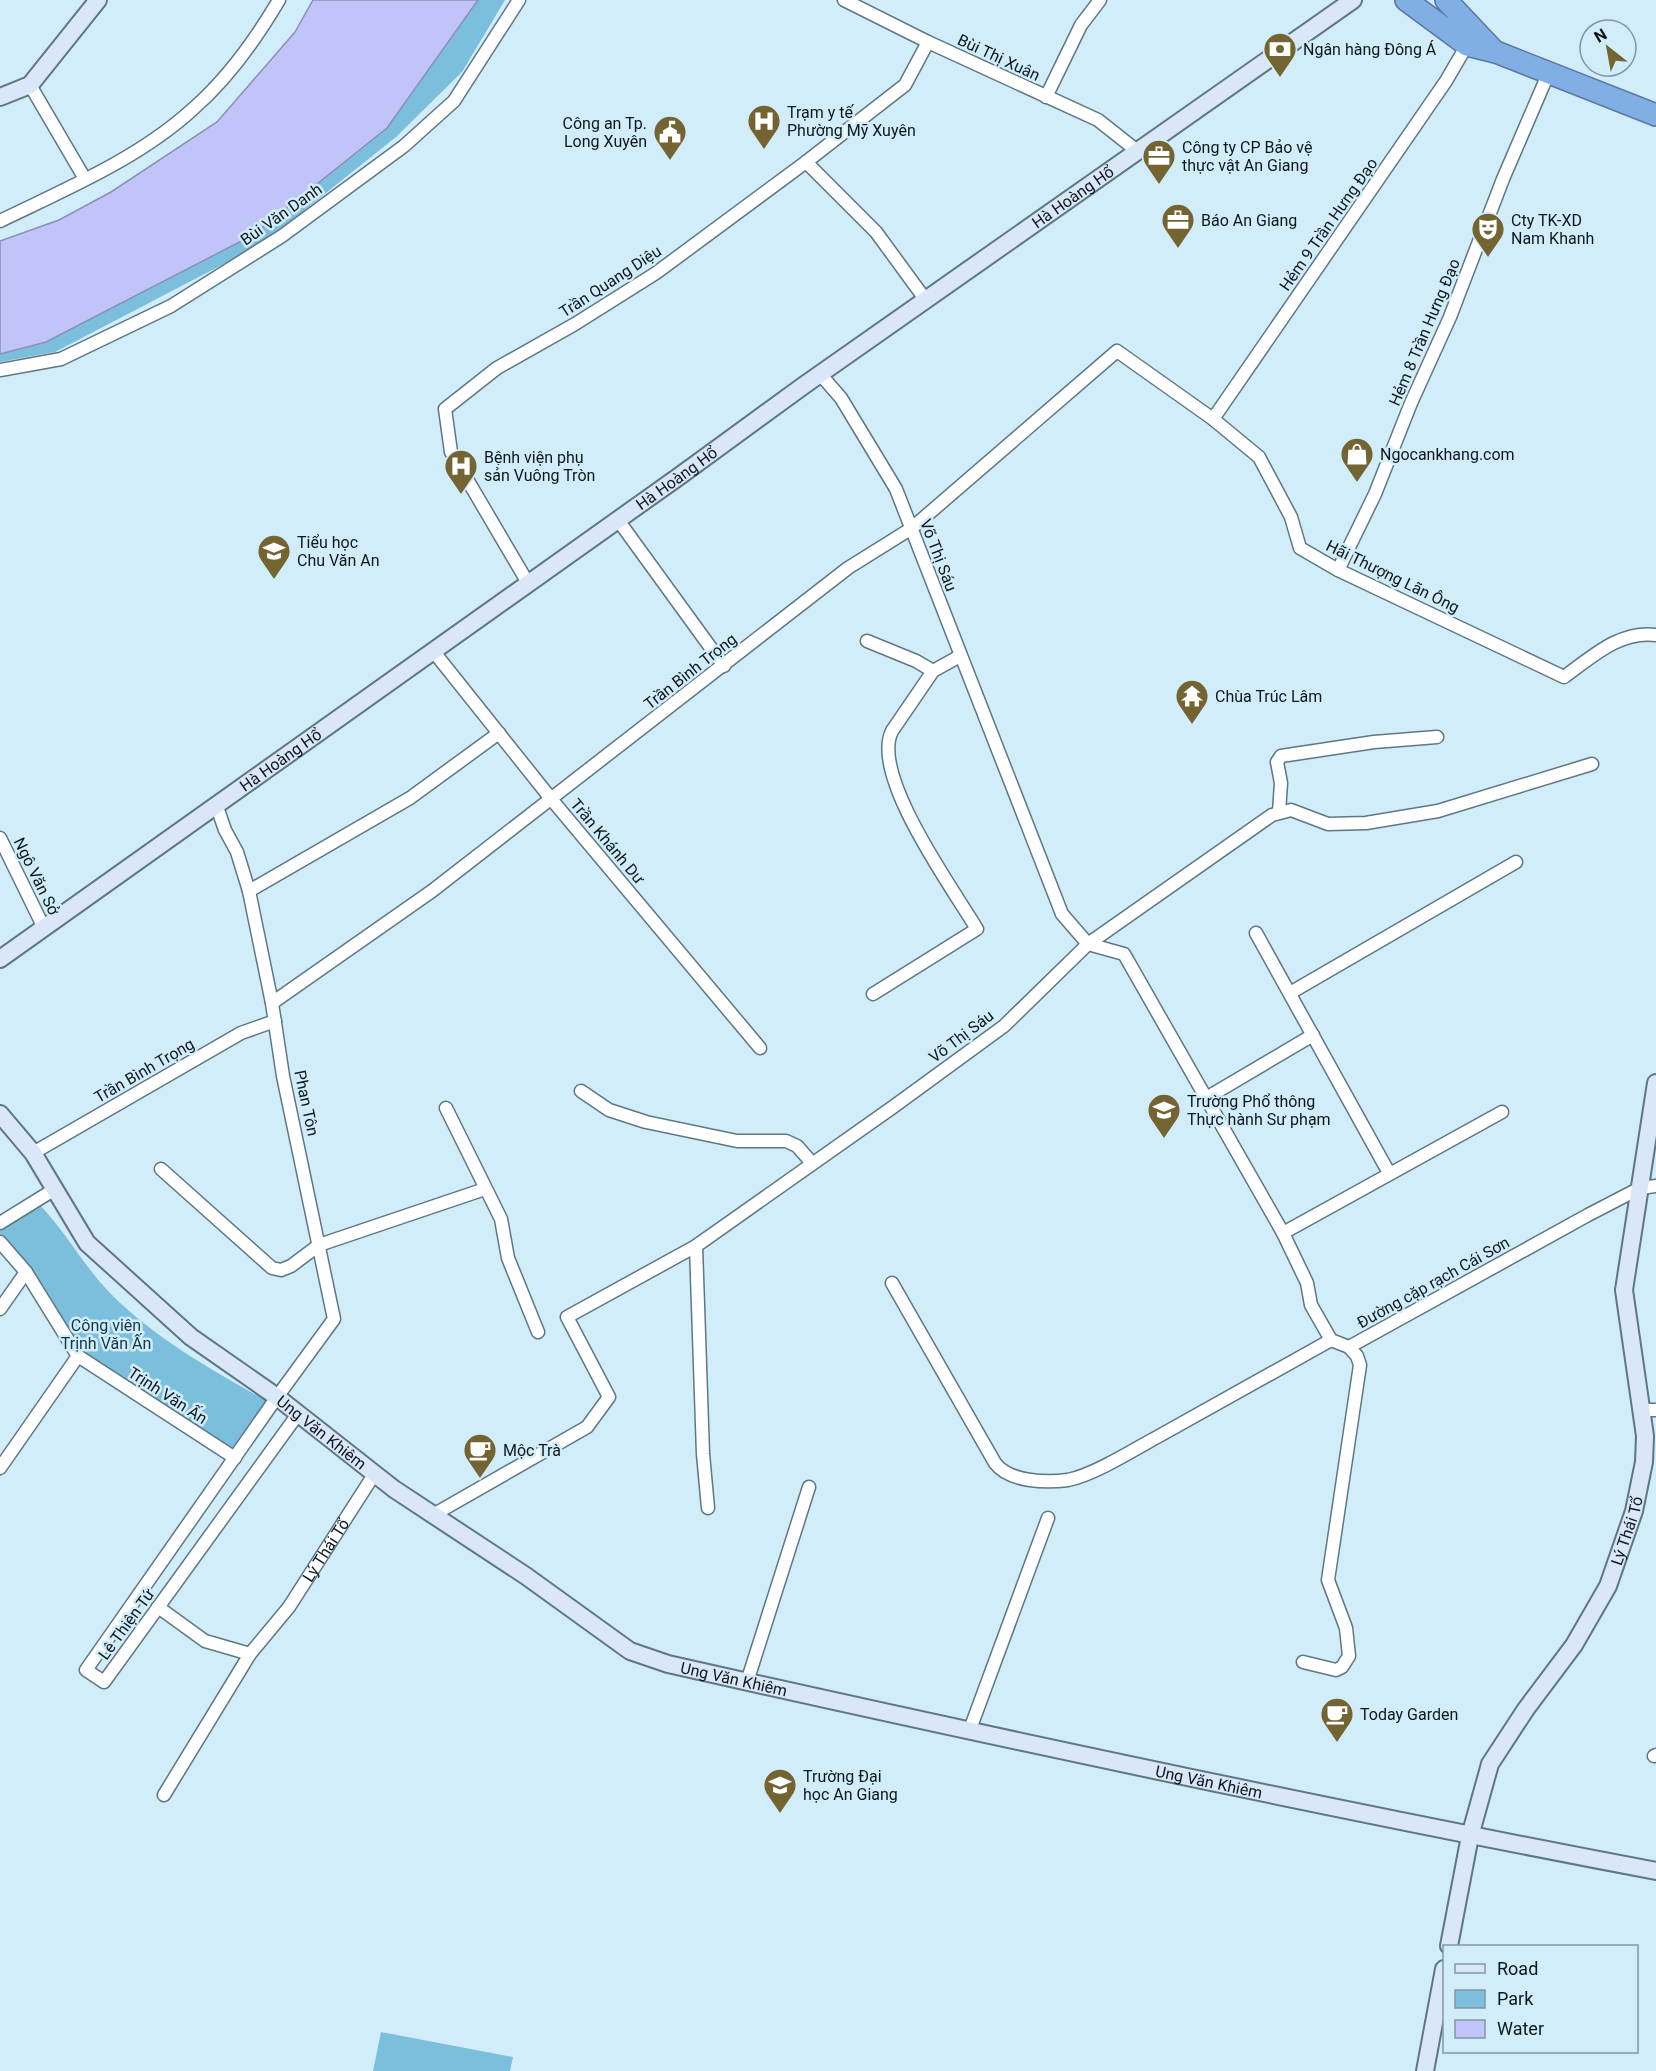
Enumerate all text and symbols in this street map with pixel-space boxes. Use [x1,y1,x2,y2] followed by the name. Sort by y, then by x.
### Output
[1578,18,1638,78] north arrow
[1591,25,1610,47] text: N
[955,30,1043,85] street label: Bùi Thị Xuân
[1262,31,1298,78] bank icon: Ngân hàng Đông Á
[1303,40,1437,59] place label: Ngân hàng Đông Á
[746,103,782,150] hospital icon: Trạm y tế Phường Mỹ Xuyên
[787,103,916,140] place label: Trạm y tế Phường Mỹ Xuyên
[563,114,647,151] place label: Công an Tp. Long Xuyên
[652,114,688,161] public building icon: Công an Tp. Long Xuyên
[1141,138,1177,185] office icon: Công ty CP Bảo vệ thực vật An Giang
[1182,138,1312,175] place label: Công ty CP Bảo vệ thực vật An Giang
[1275,154,1381,294] street label: Hẻm 9 Trần Hưng Đạo
[1028,162,1118,232] street label: Hà Hoàng Hổ
[237,179,326,249] street label: Bùi Văn Danh
[1160,202,1196,249] office icon: Báo An Giang
[1201,211,1297,230] place label: Báo An Giang
[1470,211,1506,258] theatre icon: Cty TK-XD Nam Khanh
[1511,211,1594,248] place label: Cty TK-XD Nam Khanh
[556,241,665,321] street label: Trần Quang Diệu
[1385,256,1464,409] street label: Hẻm 8 Trần Hưng Đạo
[1339,436,1375,483] shop icon: Ngocankhang.com
[632,443,721,514] street label: Hà Hoàng Hổ
[1380,445,1515,464] place label: Ngocankhang.com
[443,448,479,495] hospital icon: Bệnh viện phụ sản Vuông Tròn
[484,448,595,485] place label: Bệnh viện phụ sản Vuông Tròn
[916,516,961,594] street label: Võ Thị Sáu
[256,533,292,580] school or university icon: Tiểu học Chu Văn An
[297,533,380,570] place label: Tiểu học Chu Văn An
[1323,535,1463,617] street label: Hãi Thượng Lãn Ông
[640,629,740,713] street label: Trần Bình Trọng
[1174,678,1210,725] temple icon: Chùa Trúc Lâm
[1215,687,1322,706] place label: Chùa Trúc Lâm
[236,725,325,796] street label: Hà Hoàng Hổ
[567,795,649,889] street label: Trần Khánh Dư
[10,835,64,919] street label: Ngô Văn Sở
[925,1006,997,1067] street label: Võ Thị Sáu
[91,1034,197,1107] street label: Trần Bình Trọng
[290,1068,323,1138] street label: Phan Tôn
[1146,1092,1182,1139] school or university icon: Trường Phổ thông Thực hành Sư phạm
[1187,1092,1331,1129] place label: Trường Phổ thông Thực hành Sư phạm
[1354,1233,1513,1332] street label: Đường cặp rạch Cái Sơn
[61,1316,151,1353] park label: Công viên Trịnh Văn Ấn
[125,1362,211,1428] street label: Trịnh Văn Ấn
[273,1391,370,1474] street label: Ung Văn Khiêm
[462,1432,498,1479] cafe icon: Mộc Trà
[503,1441,561,1460] place label: Mộc Trà
[1607,1495,1647,1568] street label: Lý Thái Tổ
[299,1515,353,1585] street label: Lý Thái Tổ
[94,1584,159,1663] street label: Lê Thiện Tứ
[679,1658,789,1700] street label: Ung Văn Khiêm
[1319,1696,1355,1743] cafe icon: Today Garden
[1360,1705,1458,1724] place label: Today Garden
[1154,1762,1264,1802] street label: Ung Văn Khiêm
[762,1767,798,1814] school or university icon: Trường Đại học An Giang
[803,1767,898,1804] place label: Trường Đại học An Giang
[1443,1945,1638,2053] legend
[1497,1958,1538,1979] text: Road
[1497,1988,1534,2009] text: Park
[1497,2018,1544,2039] text: Water

